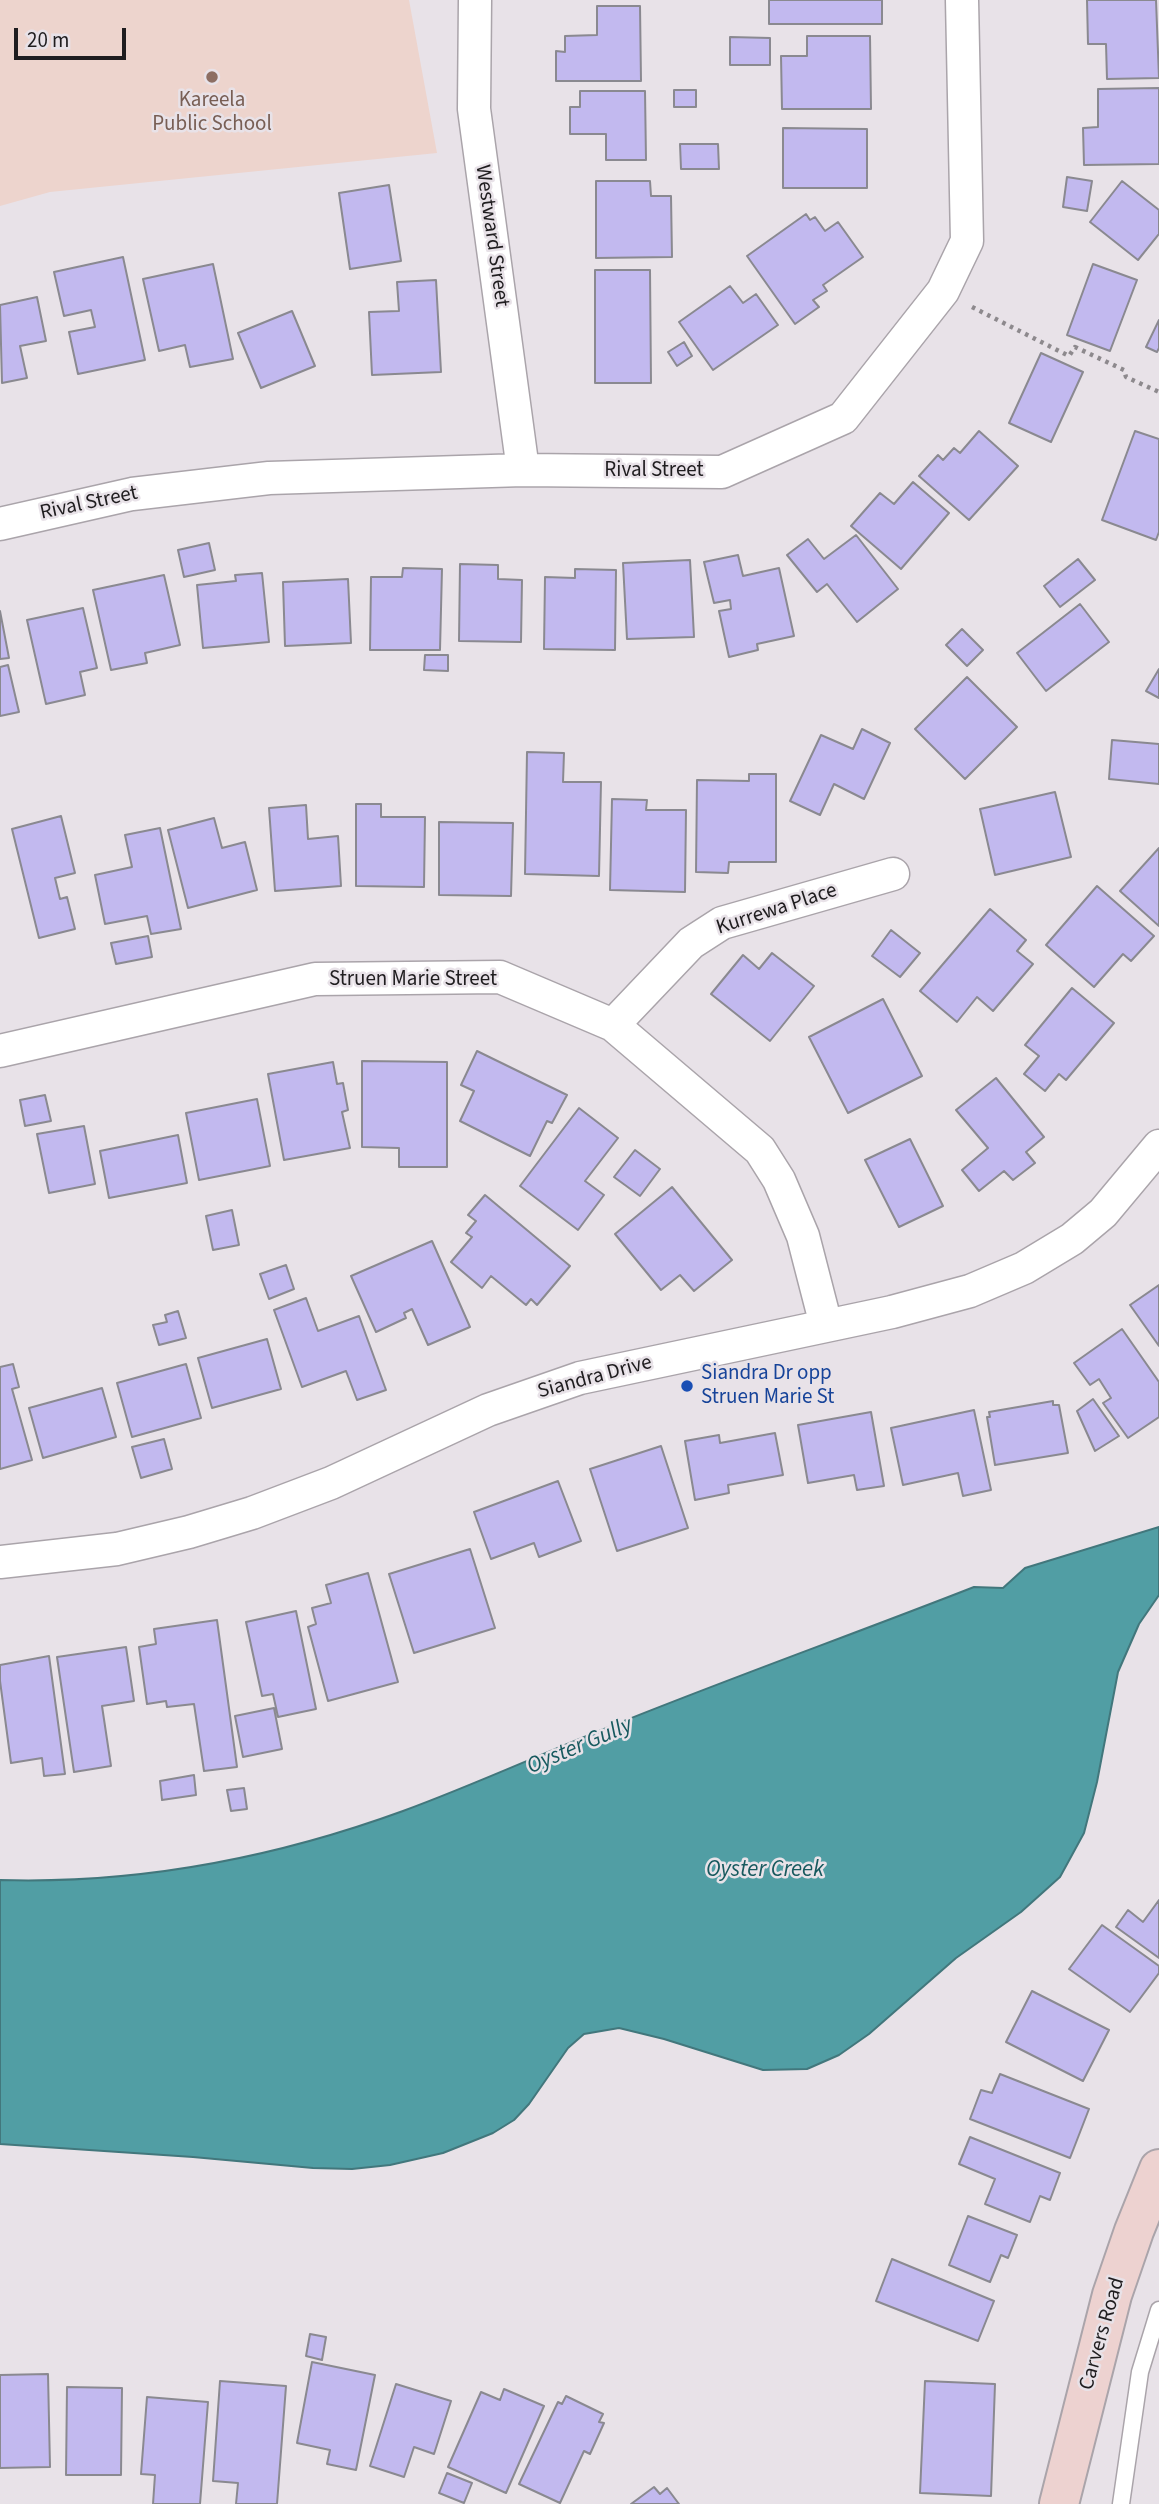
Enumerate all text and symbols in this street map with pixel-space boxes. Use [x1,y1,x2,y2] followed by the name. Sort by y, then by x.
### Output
[18,14,130,58] scale bar
[27,25,69,55] text: 20 m
[204,69,220,85] marker: Kareela Public School
[152,88,272,138] place label: Kareela Public School
[469,163,513,309] street label: Westward Street
[604,458,704,484] street label: Rival Street
[38,481,140,527] street label: Rival Street
[714,879,840,941] street label: Kurrewa Place
[329,967,497,993] street label: Struen Marie Street
[535,1351,655,1405] street label: Siandra Drive
[701,1361,834,1411] place label: Siandra Dr opp Struen Marie St
[679,1378,695,1394] marker: Siandra Dr opp Struen Marie St
[523,1712,637,1782] water label: Oyster Gully
[706,1857,824,1885] water label: Oyster Creek
[1075,2275,1131,2393] street label: Carvers Road

